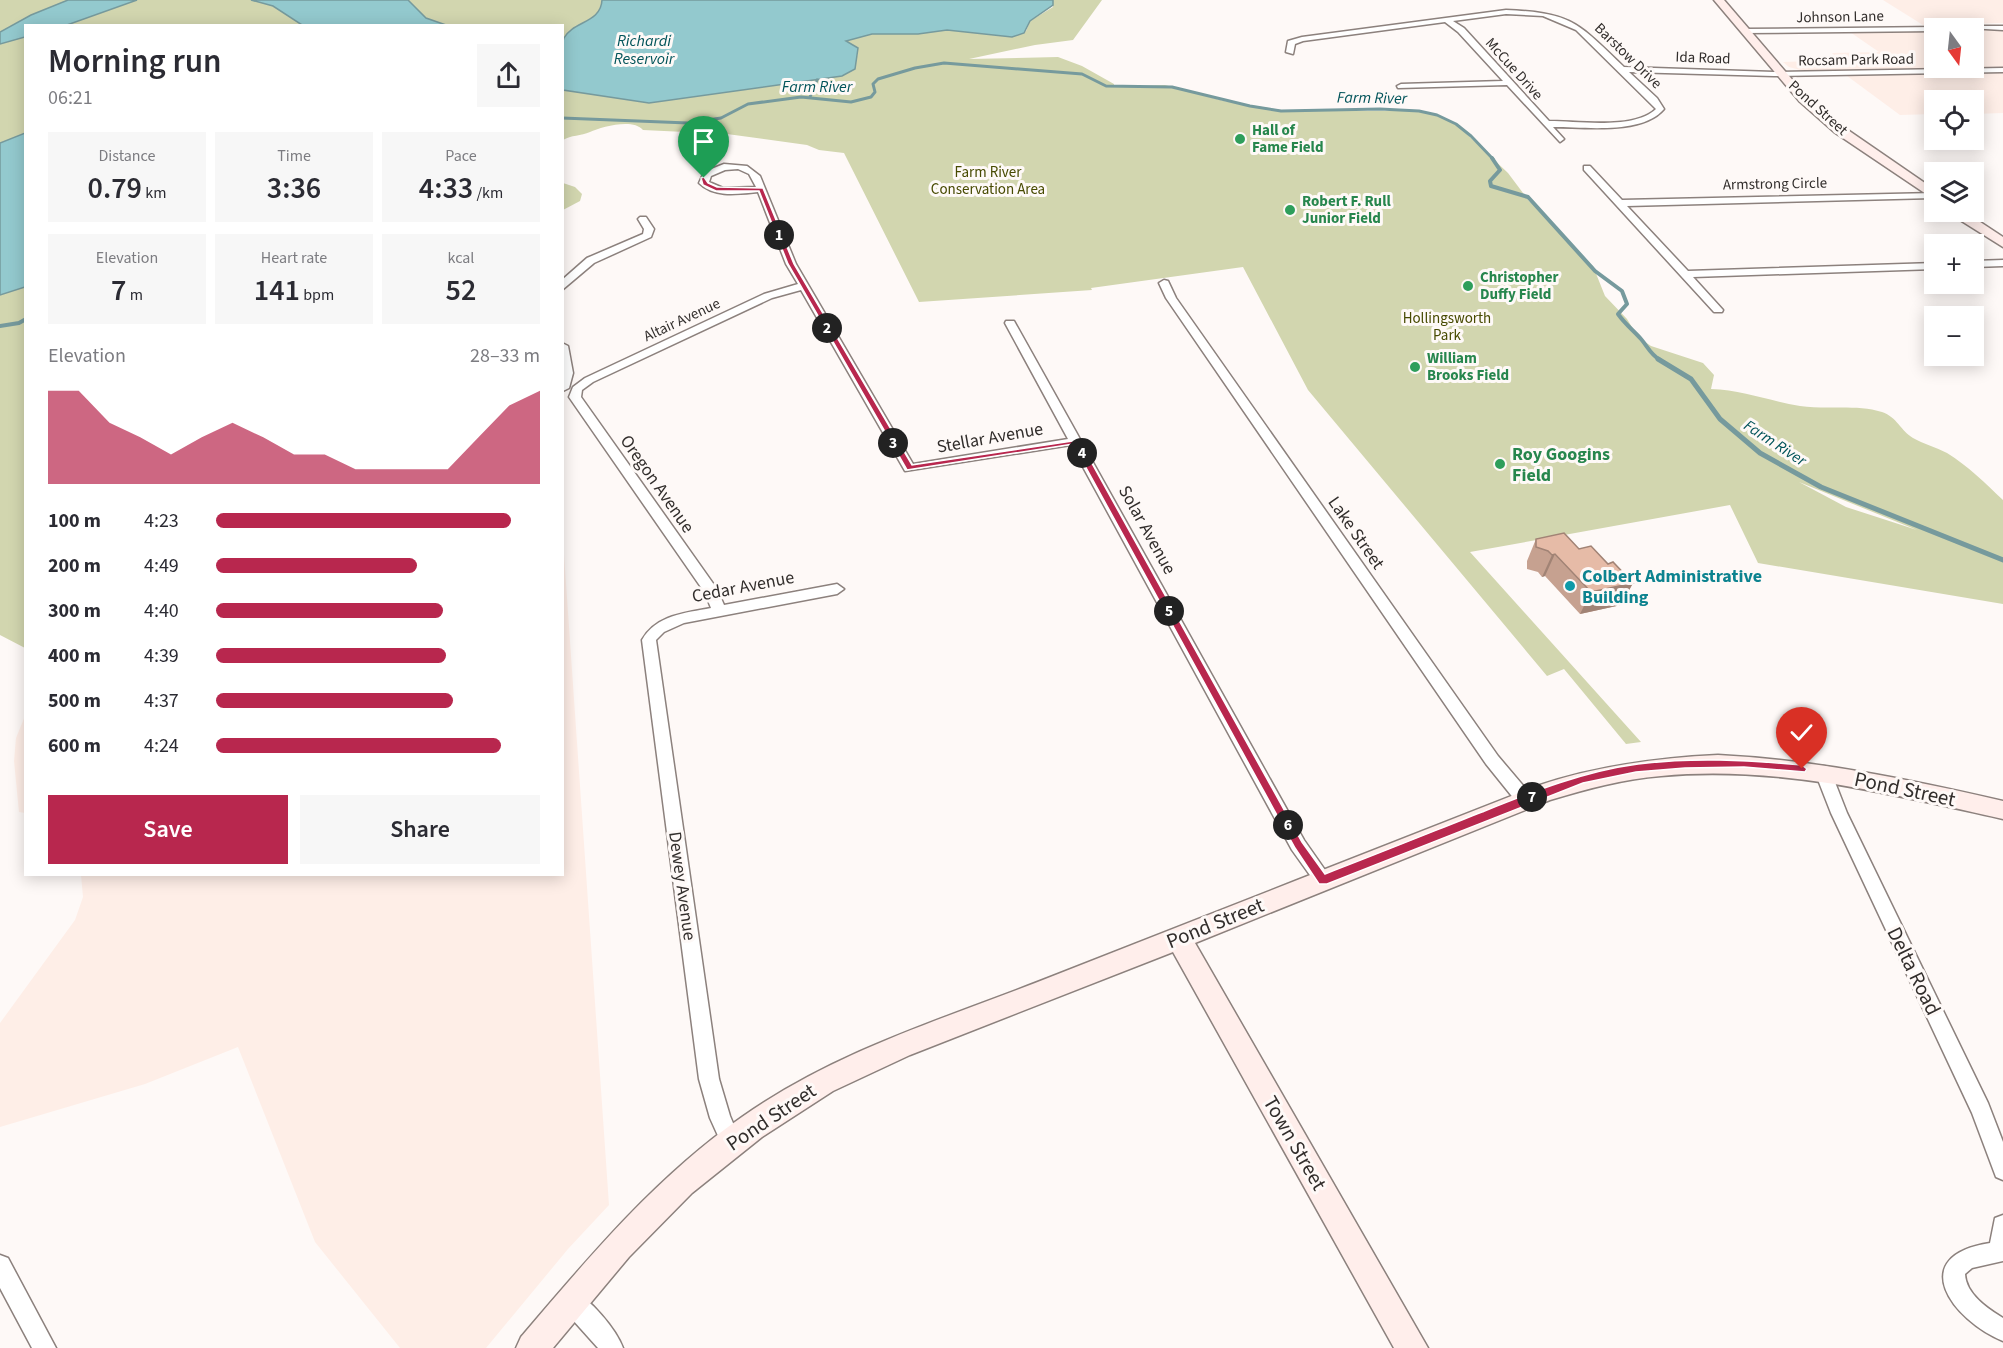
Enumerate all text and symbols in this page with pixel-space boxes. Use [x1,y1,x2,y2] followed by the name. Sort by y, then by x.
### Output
[1796,6,1884,28] street label: Johnson Lane
[1590,18,1666,94] street label: Barstow Drive
[1924,18,1984,78] north arrow
[1924,18,1984,366] map controls
[614,30,676,70] water label: Richardi Reservoir
[1480,33,1548,105] street label: McCue Drive
[48,38,222,85] text: Morning run
[477,44,540,107] button: share
[1675,47,1731,69] street label: Ida Road
[1798,48,1914,72] street label: Rocsam Park Road
[782,76,854,98] water label: Farm River
[1784,76,1852,140] street label: Pond Street
[48,84,93,112] text: 06:21
[1337,86,1409,110] water label: Farm River
[1924,90,1984,150] button: locate
[678,116,729,178] pin
[1252,120,1323,158] place label: Hall of Fame Field
[687,125,720,158] icon: arrive
[1233,132,1247,146] marker: Hall of Fame Field
[99,145,155,167] text: Distance
[277,145,311,167] text: Time
[445,145,477,167] text: Pace
[931,162,1045,200] park label: Farm River Conservation Area
[1924,162,1984,222] button: layers
[88,167,142,210] text: 0.79
[267,167,321,210] text: 3:36
[419,167,473,210] text: 4:33
[1723,173,1827,195] street label: Armstrong Circle
[142,182,166,204] text: km
[473,182,503,204] text: /km
[1302,191,1391,229] place label: Robert F. Rull Junior Field
[1283,203,1297,217] marker: Robert F. Rull Junior Field
[764,220,794,250] pin: 1
[775,224,783,246] text: 1
[1924,234,1984,294] button: +
[96,247,158,269] text: Elevation
[261,247,327,269] text: Heart rate
[448,247,474,269] text: kcal
[1480,267,1558,305] place label: Christopher Duffy Field
[111,269,126,312] text: 7
[254,269,300,312] text: 141
[446,269,476,312] text: 52
[1461,279,1475,293] marker: Christopher Duffy Field
[126,284,143,306] text: m
[300,284,334,306] text: bpm
[640,293,724,347] street label: Altair Avenue
[1924,306,1984,366] button: −
[1403,308,1491,346] park label: Hollingsworth Park
[812,313,842,343] pin: 2
[823,317,831,339] text: 2
[48,342,126,370] text: Elevation
[470,342,540,370] text: 28–33 m
[1427,348,1509,386] place label: William Brooks Field
[1408,360,1422,374] marker: William Brooks Field
[1739,415,1812,472] water label: Farm River
[935,416,1045,460] street label: Stellar Avenue
[878,428,908,458] pin: 3
[614,430,700,538] street label: Oregon Avenue
[889,432,897,454] text: 3
[1067,438,1097,468] pin: 4
[1078,442,1086,464] text: 4
[1512,442,1610,488] place label: Roy Googins Field
[1493,457,1507,471] marker: Roy Googins Field
[1112,481,1182,579] street label: Solar Avenue
[1322,491,1390,575] street label: Lake Street
[48,507,101,535] text: 100 m
[144,507,179,535] text: 4:23
[48,552,101,580] text: 200 m
[144,552,179,580] text: 4:49
[1582,564,1762,610] place label: Colbert Administrative Building
[690,565,796,609] street label: Cedar Avenue
[1563,579,1577,593] marker: Colbert Administrative Building
[1154,596,1184,626] pin: 5
[48,597,101,625] text: 300 m
[144,597,179,625] text: 4:40
[1165,600,1173,622] text: 5
[48,642,101,670] text: 400 m
[144,642,179,670] text: 4:39
[48,687,101,715] text: 500 m
[144,687,179,715] text: 4:37
[1776,707,1827,769] pin
[1785,716,1818,749] icon: check
[48,732,101,760] text: 600 m
[144,732,179,760] text: 4:24
[1852,764,1958,814] street label: Pond Street
[1517,782,1547,812] pin: 7
[1528,786,1536,808] text: 7
[48,795,288,864] button: Save
[300,795,540,864] button: Share
[1273,810,1303,840] pin: 6
[1284,814,1292,836] text: 6
[662,830,702,942] street label: Dewey Avenue
[1162,890,1268,956] street label: Pond Street
[1880,922,1948,1020] street label: Delta Road
[720,1076,822,1158] street label: Pond Street
[1256,1090,1334,1196] street label: Town Street

